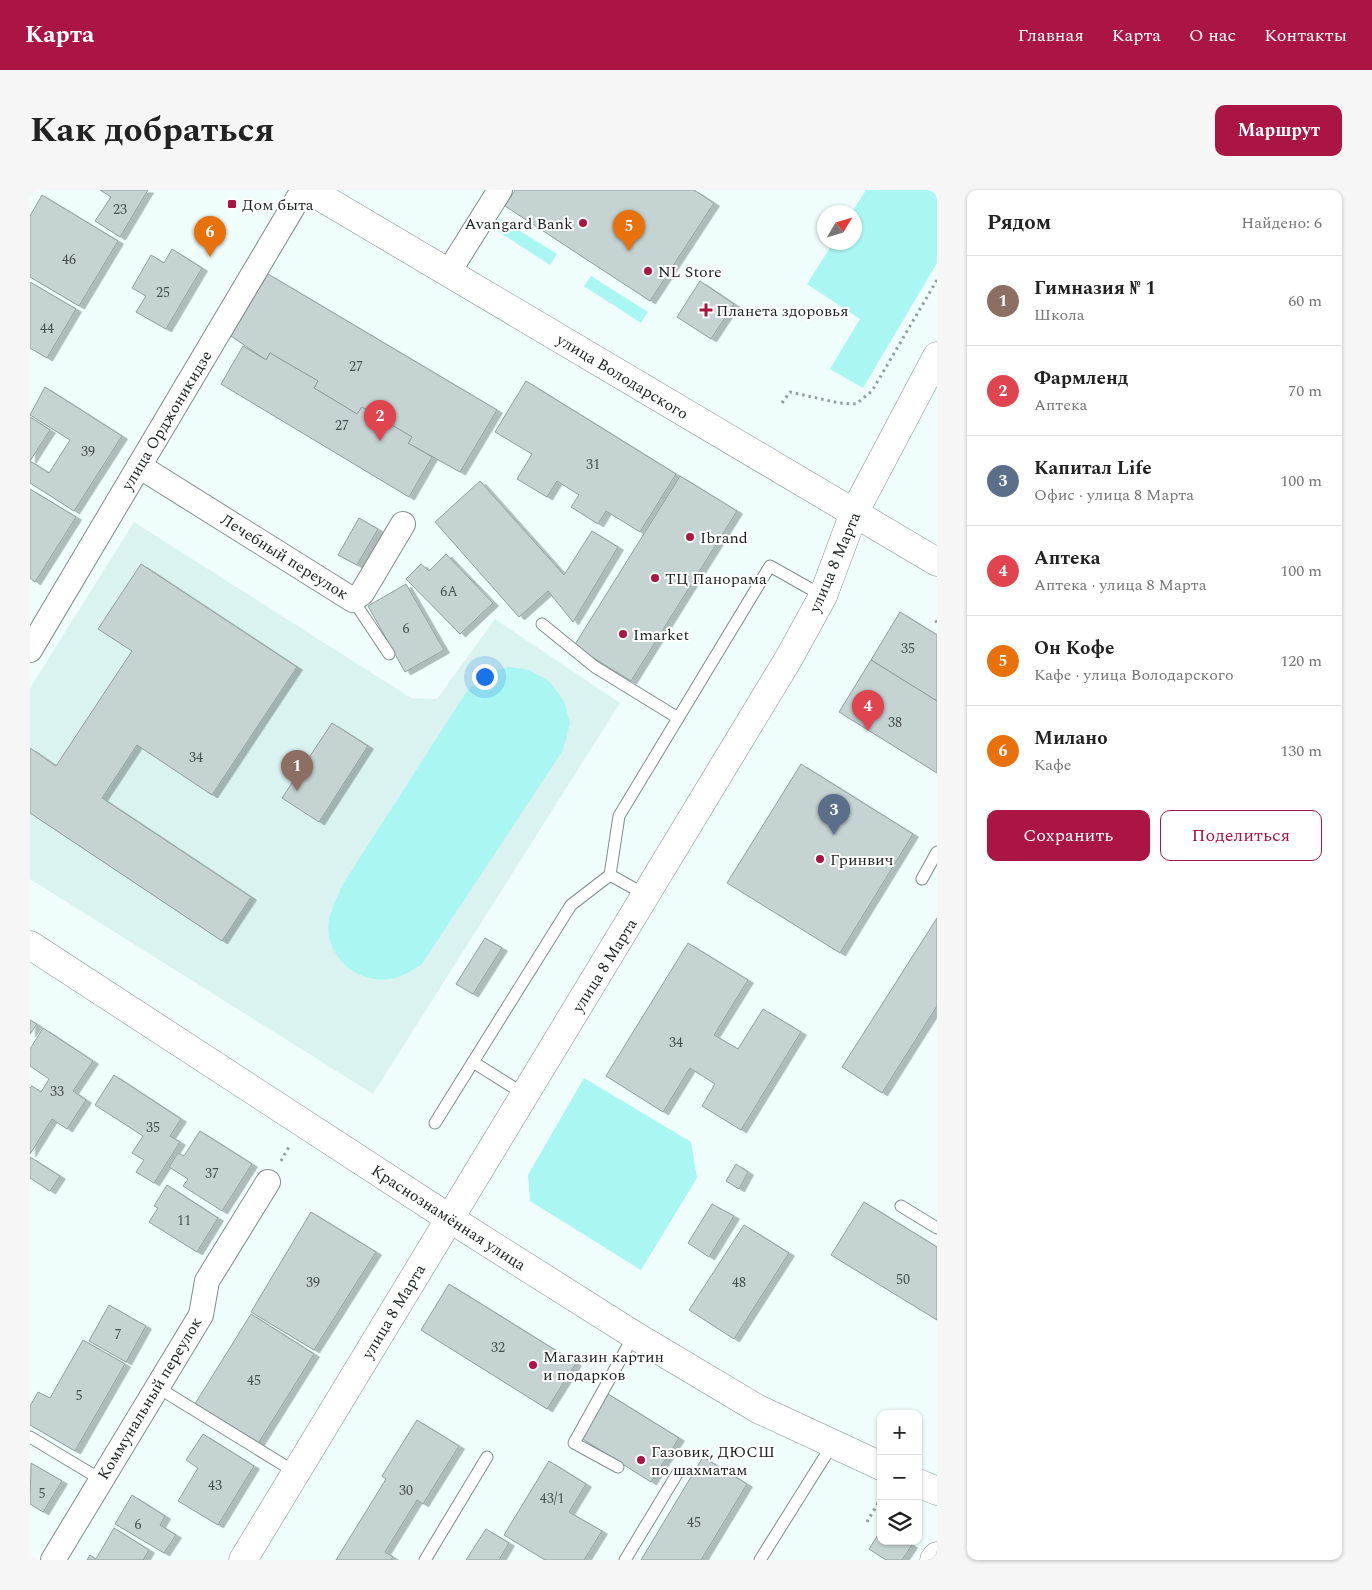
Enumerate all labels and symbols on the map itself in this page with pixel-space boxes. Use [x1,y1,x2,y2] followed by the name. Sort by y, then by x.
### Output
[242,193,314,217] place label: Дом быта
[226,198,238,210] marker: Дом быта
[113,199,127,220] house number: 23
[817,205,862,250] north arrow
[613,210,645,251] pin: 5
[465,212,573,236] place label: Avangard Bank
[194,216,226,257] pin: 6
[577,217,589,229] marker: Avangard Bank
[62,249,76,270] house number: 46
[658,260,722,284] place label: NL Store
[642,265,654,277] marker: NL Store
[156,282,170,303] house number: 25
[716,299,849,323] place label: Планета здоровья
[700,304,712,316] marker: Планета здоровья
[40,318,54,339] house number: 44
[551,327,693,426] street label: улица Володарского
[115,346,218,496] street label: улица Орджоникидзе
[349,356,363,377] house number: 27
[364,400,396,441] pin: 2
[335,415,349,436] house number: 27
[81,441,95,462] house number: 39
[586,454,600,475] house number: 31
[216,508,353,606] street label: Лечебный переулок
[803,508,867,617] street label: улица 8 Марта
[700,526,748,550] place label: Ibrand
[684,531,696,543] marker: Ibrand
[665,567,767,591] place label: ТЦ Панорама
[649,572,661,584] marker: ТЦ Панорама
[440,581,458,602] house number: 6А
[403,618,410,639] house number: 6
[633,623,689,647] place label: Imarket
[617,628,629,640] marker: Imarket
[901,638,915,659] house number: 35
[472,664,498,690] your location
[852,690,884,731] pin: 4
[888,712,902,733] house number: 38
[189,747,203,768] house number: 34
[281,750,313,791] pin: 1
[818,794,850,835] pin: 3
[830,848,893,872] place label: Гринвич
[814,853,826,865] marker: Гринвич
[566,914,643,1018] street label: улица 8 Марта
[669,1032,683,1053] house number: 34
[50,1081,64,1102] house number: 33
[146,1117,160,1138] house number: 35
[366,1159,531,1277] street label: Краснознамённая улица
[205,1163,219,1184] house number: 37
[177,1210,191,1231] house number: 11
[355,1259,432,1364] street label: улица 8 Марта
[896,1269,910,1290] house number: 50
[306,1272,320,1293] house number: 39
[732,1272,746,1293] house number: 48
[91,1312,208,1485] street label: Коммунальный переулок
[115,1324,122,1345] house number: 7
[491,1337,505,1358] house number: 32
[543,1345,664,1387] place label: Магазин картин и подарков
[527,1359,539,1371] marker: Магазин картин и подарков
[247,1370,261,1391] house number: 45
[76,1385,83,1406] house number: 5
[651,1440,775,1482] place label: Газовик, ДЮСШ по шахматам
[635,1454,647,1466] marker: Газовик, ДЮСШ по шахматам
[208,1475,222,1496] house number: 43
[399,1480,413,1501] house number: 30
[39,1483,46,1504] house number: 5
[540,1488,564,1509] house number: 43/1
[687,1512,701,1533] house number: 45
[135,1514,142,1535] house number: 6

